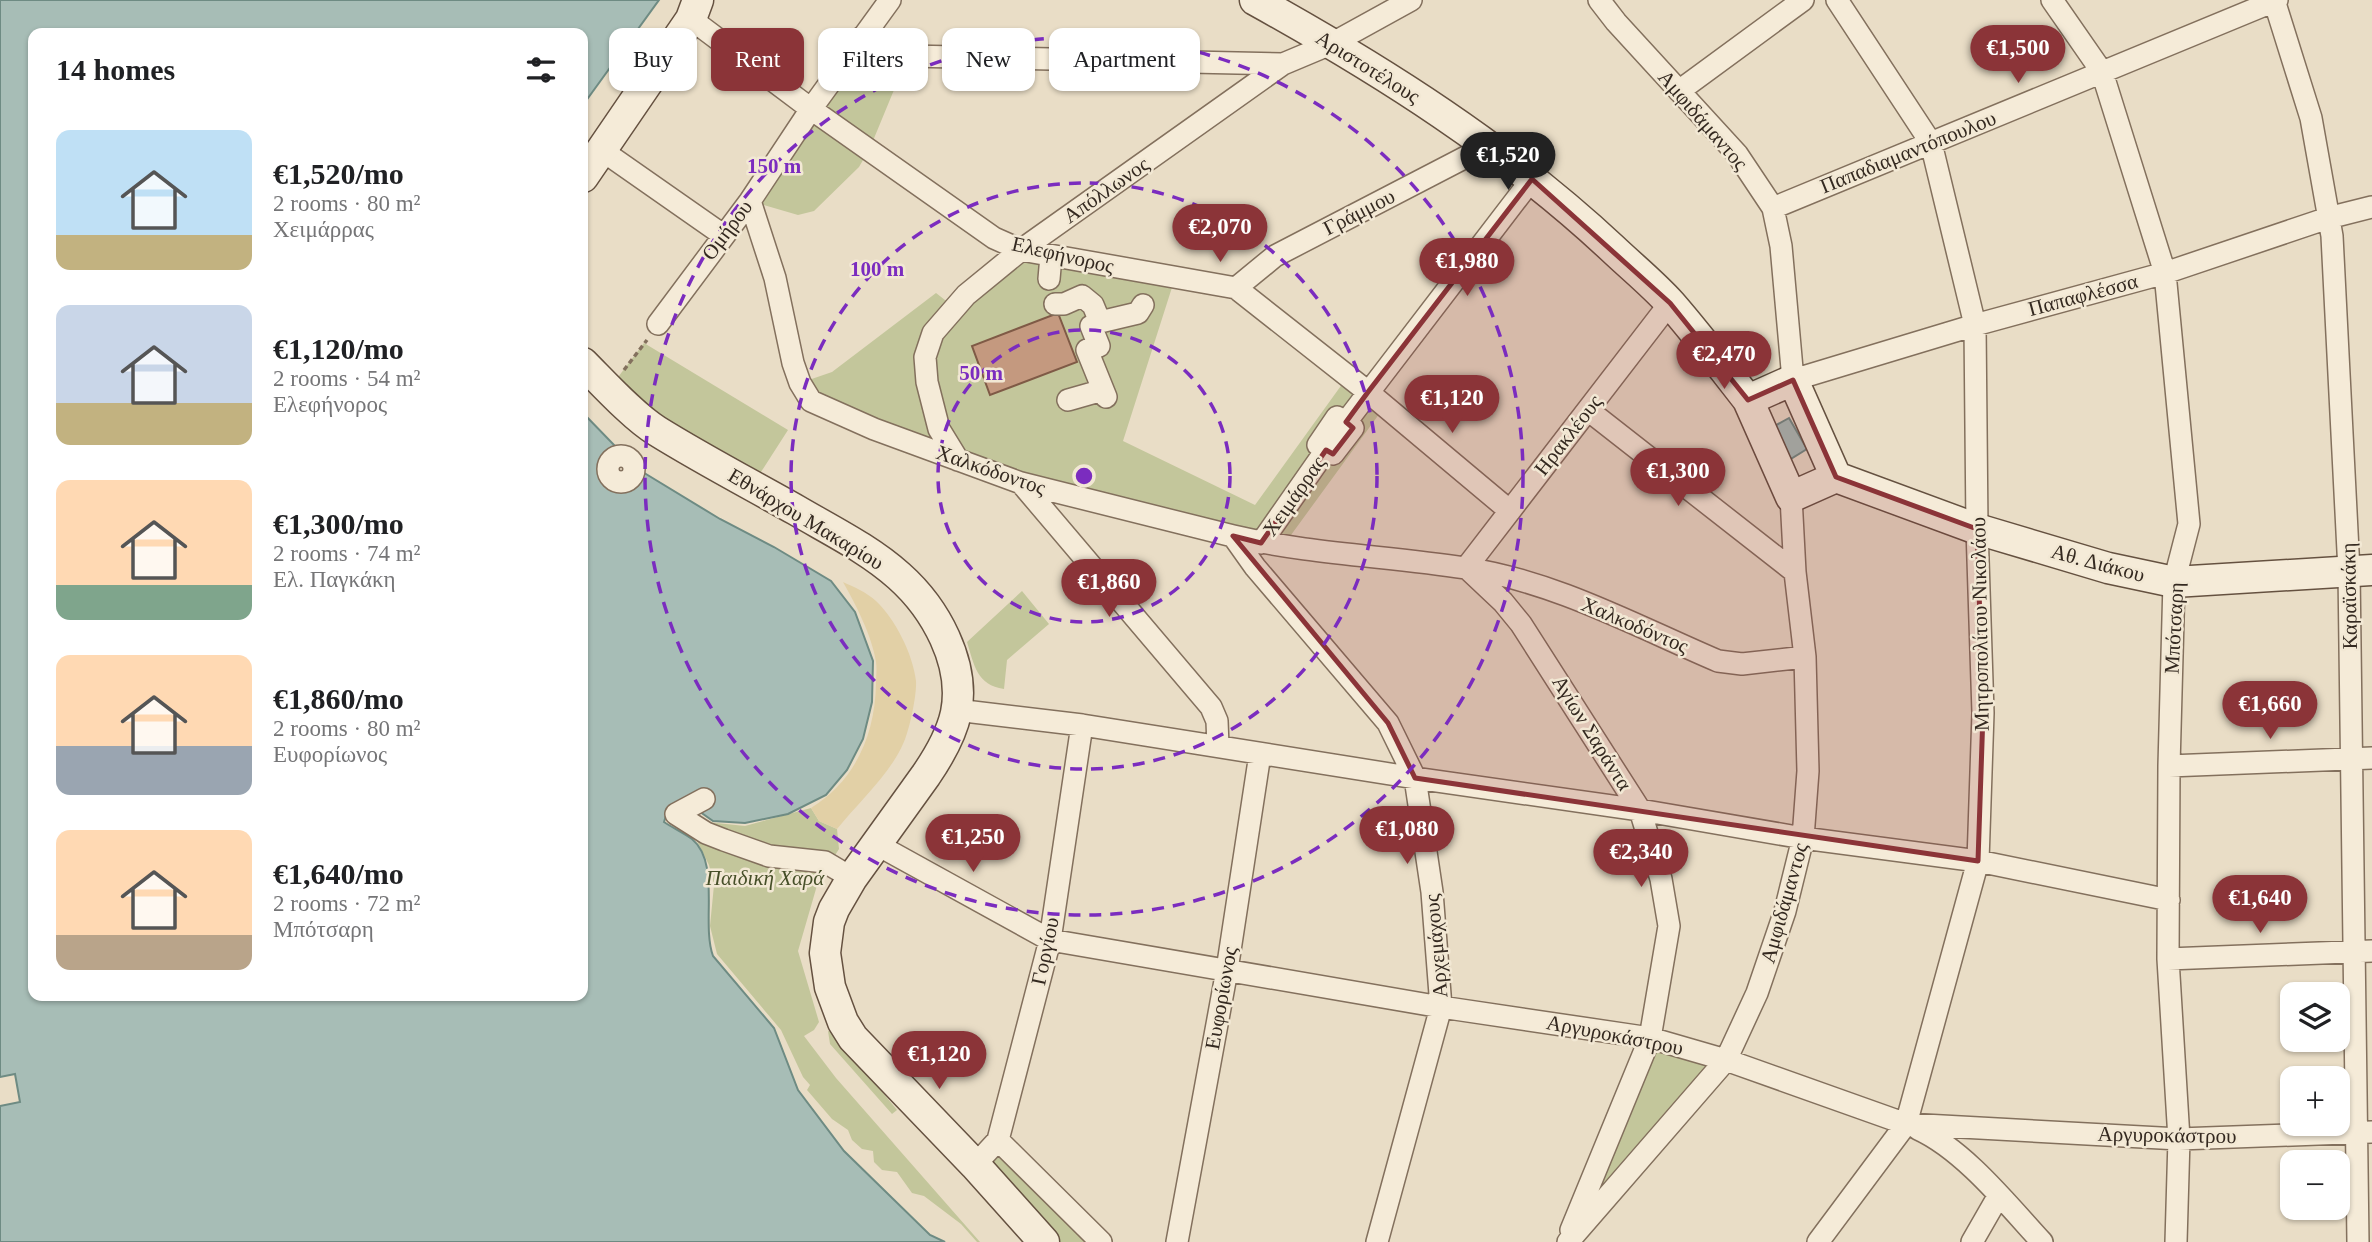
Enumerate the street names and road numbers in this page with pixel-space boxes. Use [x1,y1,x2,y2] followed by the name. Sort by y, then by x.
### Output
[1312,26,1425,109] street label: Αριστοτέλους
[1653,65,1753,175] street label: Αμφιδάμαντος
[1817,106,1999,198] street label: Παπαδιαμαντόπουλου
[1059,151,1154,228] street label: Απόλλωνος
[1319,184,1399,240] street label: Γράμμου
[697,195,757,265] street label: Ομήρου
[1010,232,1117,279] street label: Ελεφήνορος
[2026,269,2140,321] street label: Παπαφλέσσα
[1529,389,1607,480] street label: Ηρακλέους
[933,440,1049,500] street label: Χαλκόδοντος
[1258,451,1331,541] street label: Χειμάρρας
[724,463,888,575] street label: Εθνάρχου Μακαρίου
[1966,517,1994,731] street label: Μητροπολίτου Νικολάου
[2049,539,2147,587] street label: Αθ. Διάκου
[2336,542,2362,650] street label: Καραϊσκάκη
[2160,581,2188,675] street label: Μπότσαρη
[1578,592,1693,659] street label: Χαλκοδόντος
[1547,671,1637,795] street label: Αγίων Σαράντα
[1755,839,1813,966] street label: Αμφιδάμαντος
[1419,892,1452,999] street label: Αρχεμάχους
[1026,915,1064,987] street label: Γοργίου
[1200,944,1242,1051] street label: Ευφορίωνος
[1545,1010,1685,1060] street label: Αργυροκάστρου
[2097,1122,2237,1148] street label: Αργυροκάστρου

